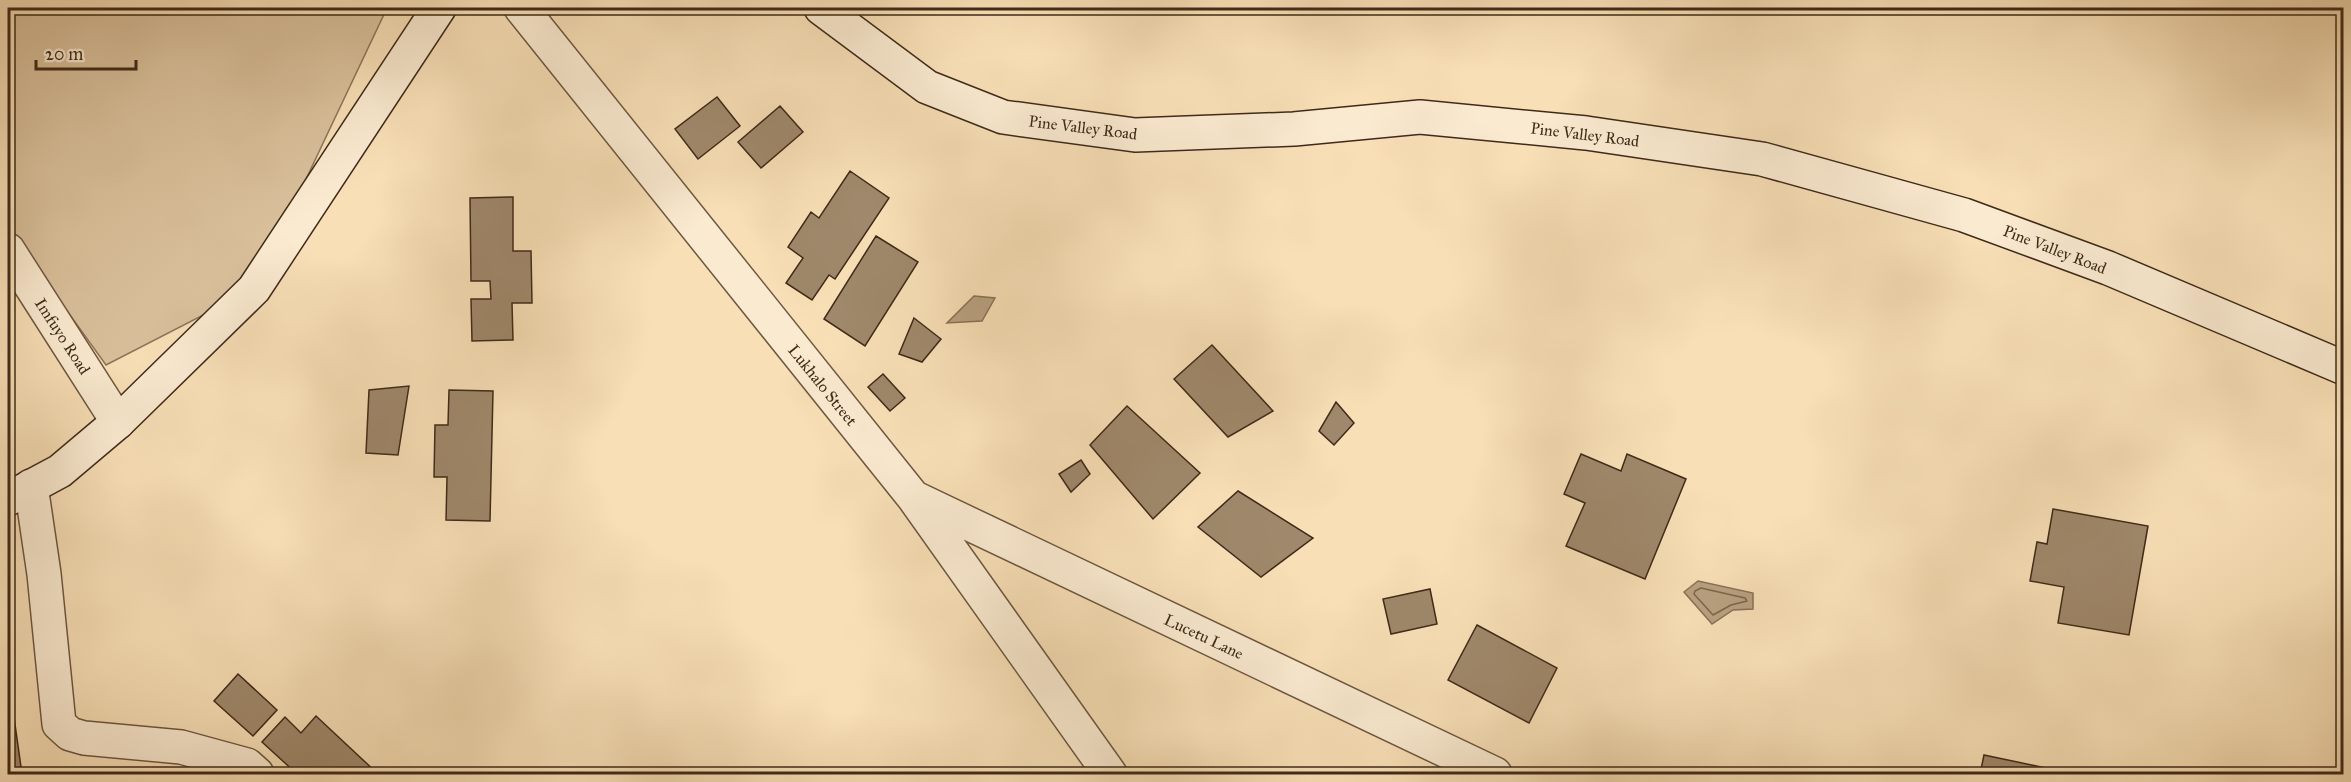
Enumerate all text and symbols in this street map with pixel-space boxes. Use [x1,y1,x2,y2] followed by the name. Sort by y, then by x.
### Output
[36,33,136,71] scale bar
[45,43,83,65] text: 20 m
[1028,111,1138,144] street label: Pine Valley Road
[1530,118,1640,151] street label: Pine Valley Road
[2000,221,2109,278] street label: Pine Valley Road
[31,295,94,378] street label: Imfuyo Road
[784,341,861,430] street label: Lukhalo Street
[1161,610,1247,663] street label: Lucetu Lane

